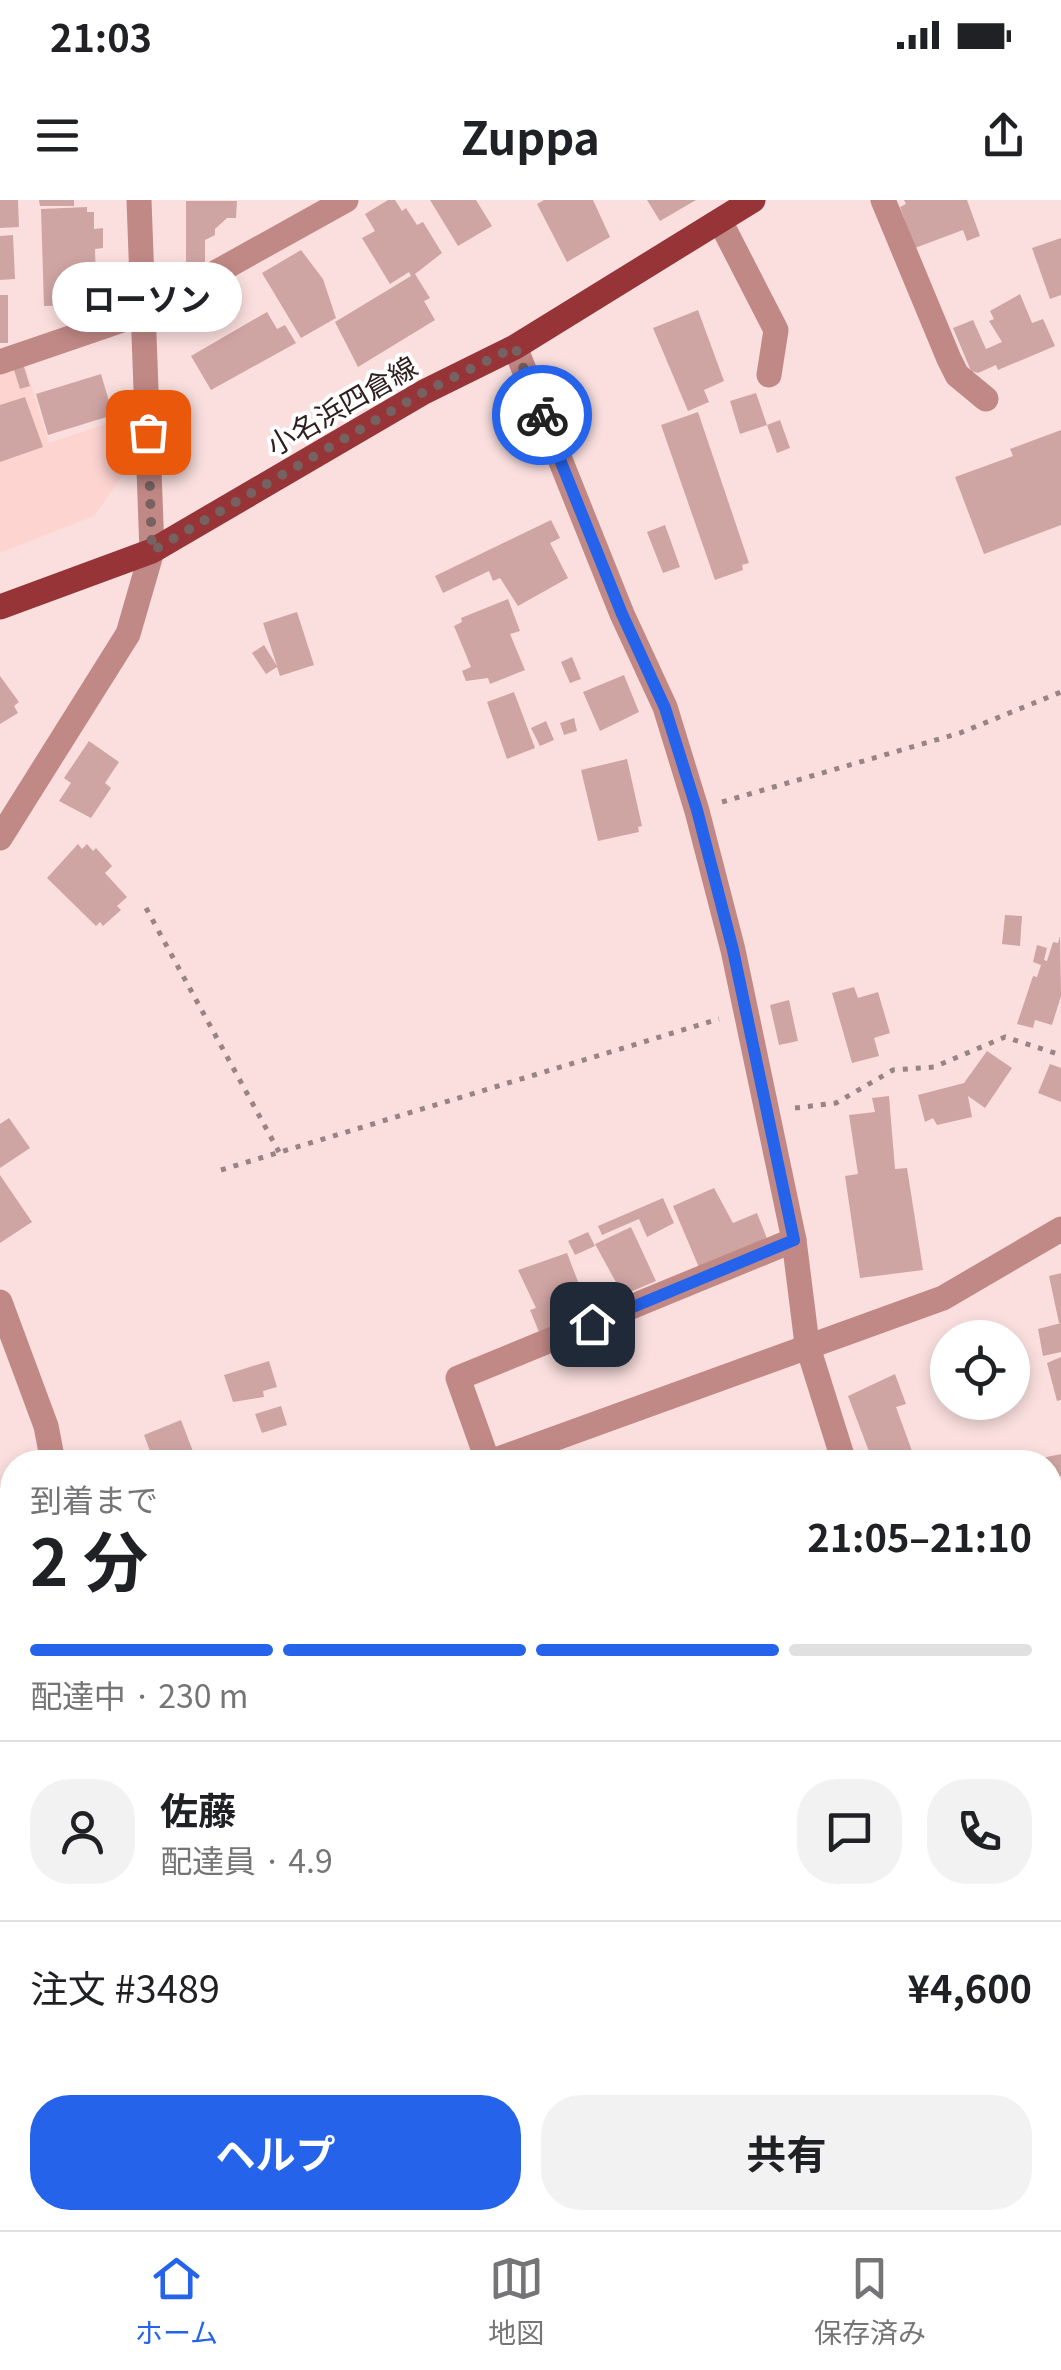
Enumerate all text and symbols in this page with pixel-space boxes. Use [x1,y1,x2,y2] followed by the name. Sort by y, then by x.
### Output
[50,8,152,63] text: 21:03
[461,103,600,168] text: Zuppa
[30,108,85,163] icon: menu
[976,108,1031,163] icon: share
[53,262,243,332] callout: ローソン
[83,274,211,320] text: ローソン
[258,345,424,464] street label: 小名浜四倉線
[492,365,592,465] courier
[515,388,570,443] icon: bike
[106,390,191,475] pin
[121,405,176,460] icon: bag
[550,1282,635,1367] pin
[565,1297,620,1352] icon: home
[930,1320,1030,1420] map controls
[930,1320,1030,1420] button: locate
[30,1475,158,1521] text: 到着まで
[807,1508,1032,1563] text: 21:05–21:10
[30,1511,148,1605] text: 2 分
[30,1671,248,1717] text: 配達中 · 230 m
[30,1779,135,1884] button: person
[797,1779,902,1884] button: chat
[927,1779,1032,1884] button: phone
[160,1781,236,1836] text: 佐藤
[160,1836,333,1882] text: 配達員 · 4.9
[30,1959,220,2014] text: 注文 #3489
[908,1959,1032,2014] text: ¥4,600
[30,2095,521,2210] button: ヘルプ
[541,2095,1032,2210] button: 共有
[135,2251,218,2351] tab: ホーム
[488,2251,544,2351] tab: 地図
[814,2251,926,2351] tab: 保存済み

